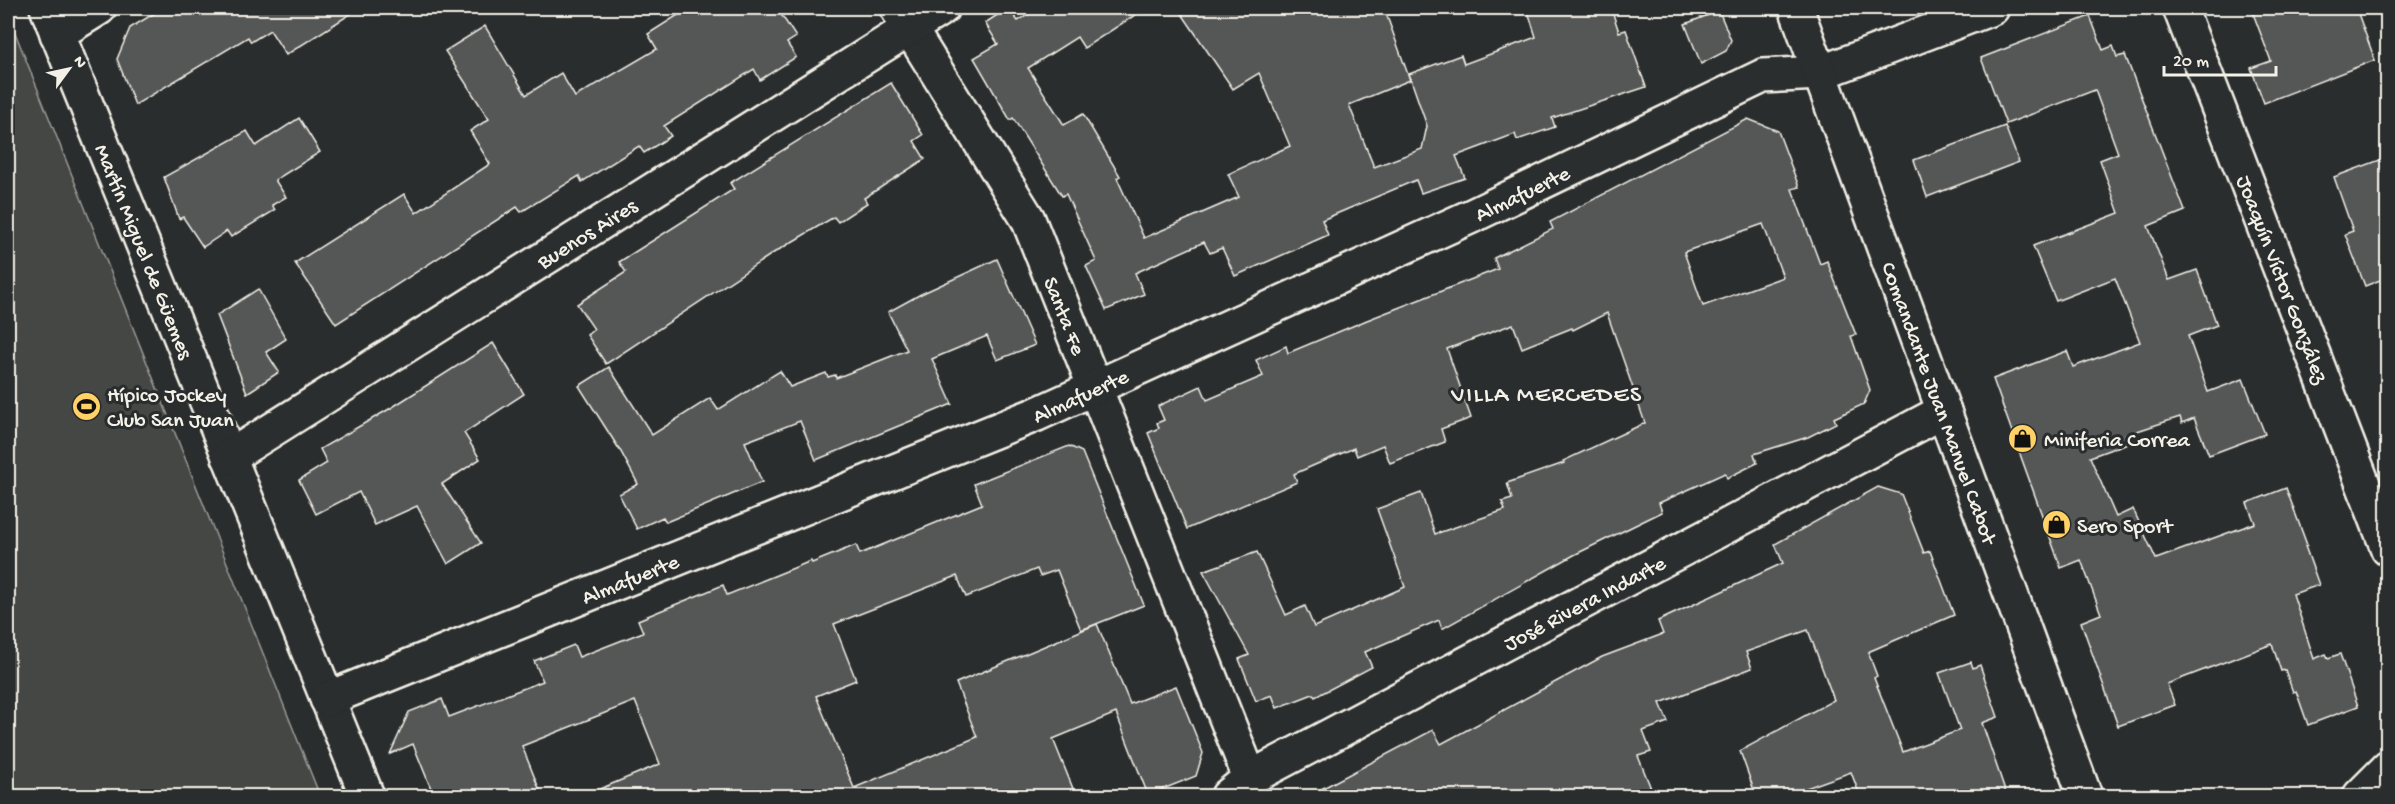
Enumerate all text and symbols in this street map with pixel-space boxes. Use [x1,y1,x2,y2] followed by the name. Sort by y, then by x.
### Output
[39,39,99,99] north arrow
[2164,39,2276,77] scale bar
[2173,52,2209,73] text: 20 m
[68,53,90,73] text: N
[87,141,197,364] street label: Martín Miguel de Güemes
[1472,162,1576,230] street label: Almafuerte
[2229,172,2333,389] street label: Joaquín Víctor González
[533,194,644,277] street label: Buenos Aires
[1873,259,2001,550] street label: Comandante Juan Manuel Cabot
[1035,274,1090,360] street label: Santa Fe
[1029,365,1134,431] street label: Almafuerte
[1450,382,1643,411] district label: VILLA MERCEDES
[107,384,234,435] place label: Hípico Jockey Club San Juan
[70,390,102,422] sports icon: Hípico Jockey Club San Juan
[2007,422,2039,454] shop icon: Miniferia Correa
[2044,429,2191,455] place label: Miniferia Correa
[2040,508,2072,540] shop icon: Sero Sport
[2077,515,2174,541] place label: Sero Sport
[579,550,684,612] street label: Almafuerte
[1500,551,1672,658] street label: José Rivera Indarte

